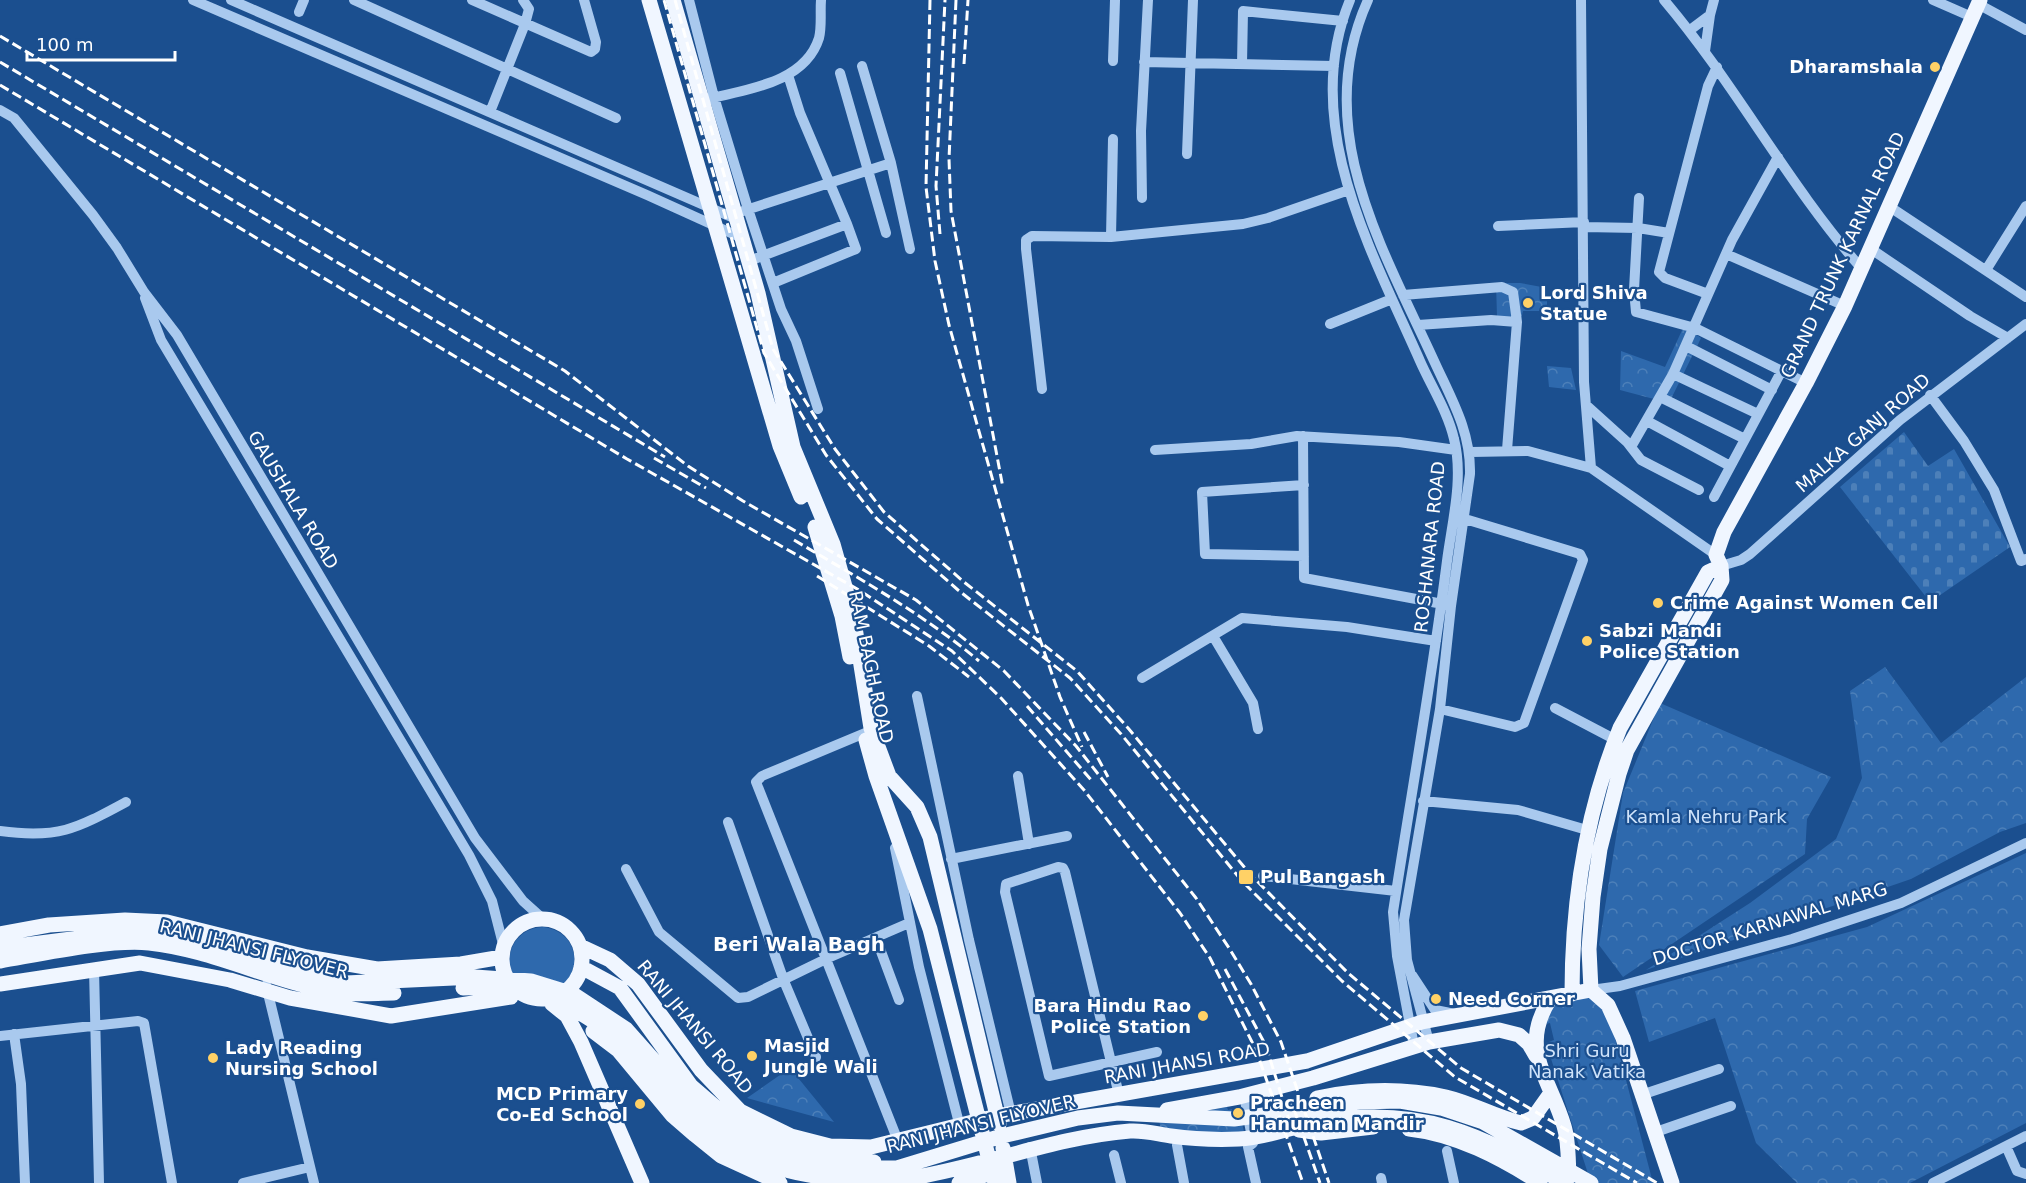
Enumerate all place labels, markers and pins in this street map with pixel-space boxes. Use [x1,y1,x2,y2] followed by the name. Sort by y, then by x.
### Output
[1789,56,1923,77] place label: Dharamshala
[1928,60,1942,74] marker: Dharamshala
[1540,282,1648,324] place label: Lord Shiva Statue
[1521,296,1535,310] marker: Lord Shiva Statue
[1670,592,1938,613] place label: Crime Against Women Cell
[1651,596,1665,610] marker: Crime Against Women Cell
[1599,620,1740,662] place label: Sabzi Mandi Police Station
[1580,634,1594,648] marker: Sabzi Mandi Police Station
[1260,866,1386,887] place label: Pul Bangash
[1237,868,1255,886] marker: Pul Bangash
[1448,988,1575,1009] place label: Need Corner
[1429,992,1443,1006] marker: Need Corner
[1033,995,1191,1037] place label: Bara Hindu Rao Police Station
[1196,1009,1210,1023] marker: Bara Hindu Rao Police Station
[762,1035,878,1077] place label: Masjid Jungle Wali
[225,1037,378,1079] place label: Lady Reading Nursing School
[745,1049,759,1063] marker: Masjid Jungle Wali
[206,1051,220,1065] marker: Lady Reading Nursing School
[496,1083,628,1125] place label: MCD Primary Co-Ed School
[1250,1092,1424,1134] place label: Pracheen Hanuman Mandir
[633,1097,647,1111] marker: MCD Primary Co-Ed School
[1231,1106,1245,1120] marker: Pracheen Hanuman Mandir

